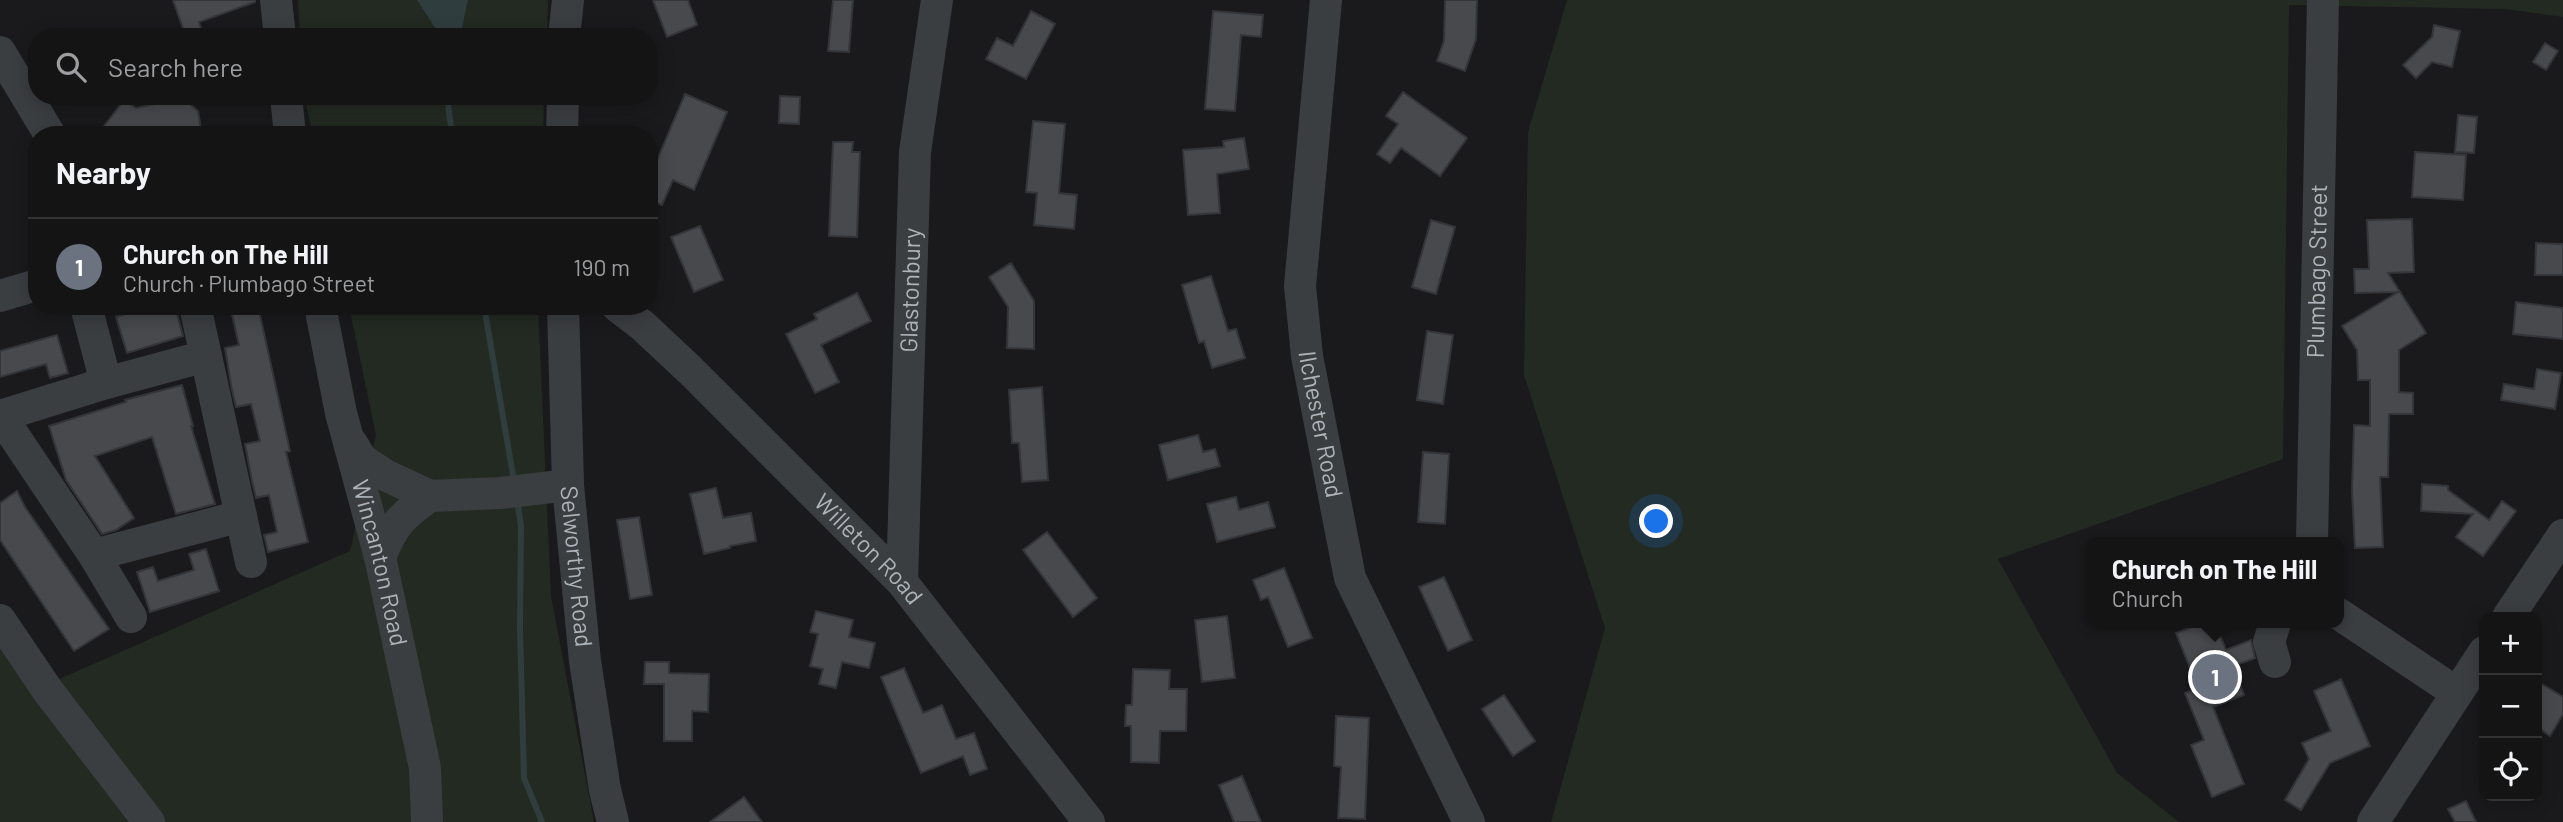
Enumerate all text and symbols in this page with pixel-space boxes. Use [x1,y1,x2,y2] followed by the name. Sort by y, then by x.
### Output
[28,28,658,105] search box
[52,48,90,86] icon: search
[108,51,243,82] text: Search here
[56,154,151,190] text: Nearby
[2300,184,2332,358] street label: Plumbago Street
[893,227,926,353] street label: Glastonbury
[123,238,329,269] text: Church on The Hill
[75,253,83,281] text: 1
[573,253,630,281] text: 190 m
[123,269,375,297] text: Church · Plumbago Street
[1294,349,1350,500] street label: Ilchester Road
[347,476,415,648] street label: Wincanton Road
[555,484,600,648] street label: Selworthy Road
[809,487,930,609] street label: Willeton Road
[1639,504,1673,538] your location
[2085,537,2344,628] popup
[2112,553,2317,584] text: Church on The Hill
[2112,584,2183,612] text: Church
[2479,612,2542,801] map controls
[2479,612,2542,675] button: +
[2192,651,2238,703] pin: 1
[2479,675,2542,738] button: −
[2479,738,2542,801] button: locate

